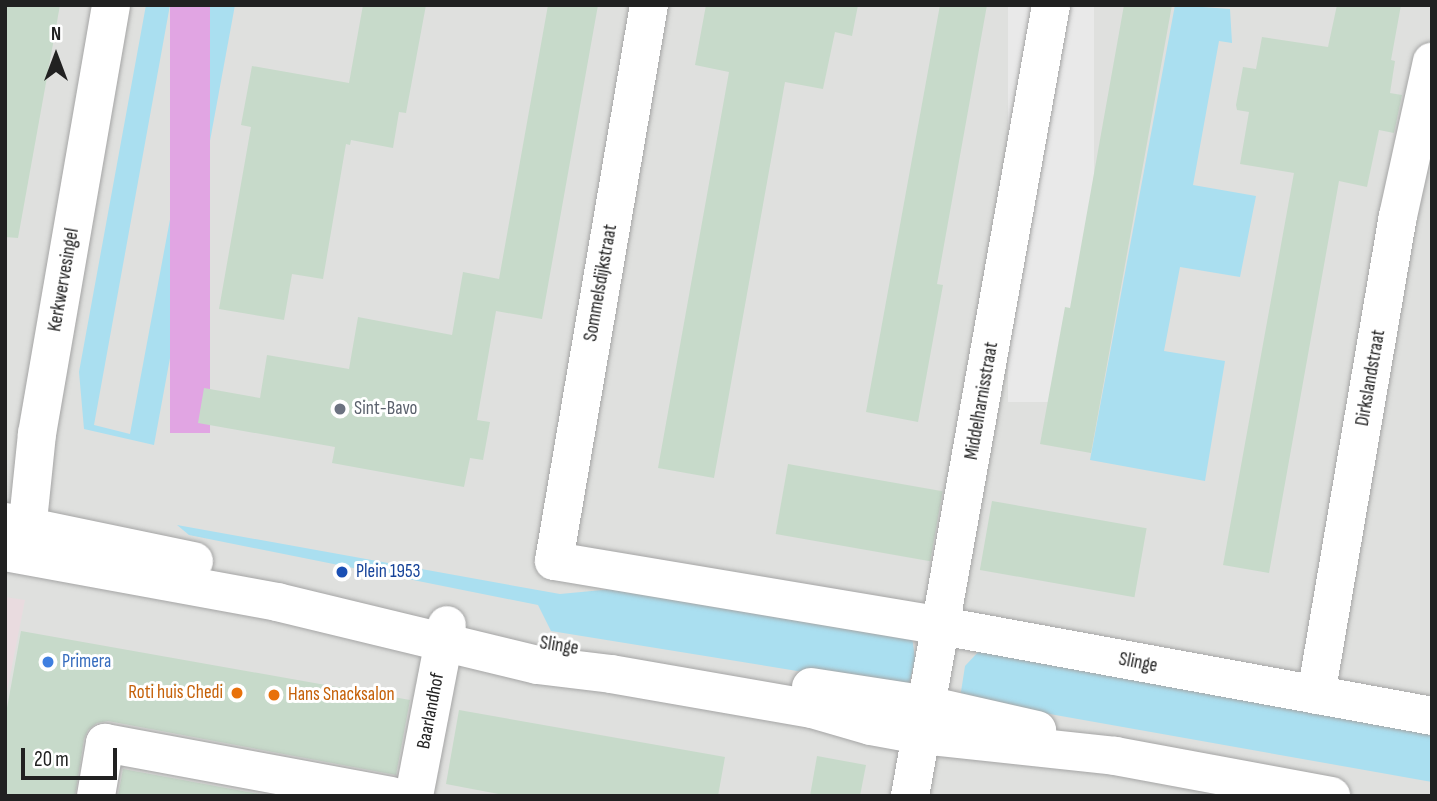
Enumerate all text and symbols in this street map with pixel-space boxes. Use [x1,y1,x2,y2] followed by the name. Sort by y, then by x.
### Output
[21,21,91,91] north arrow
[51,23,61,46] text: N
[579,223,623,343] street label: Sommelsdijkstraat
[44,227,84,333] street label: Kerkwervesingel
[1351,328,1391,428] street label: Dirkslandstraat
[960,340,1004,462] street label: Middelharnisstraat
[354,398,417,420] place label: Sint-Bavo
[332,401,348,417] marker: Sint-Bavo
[356,561,421,583] place label: Plein 1953
[334,564,350,580] marker: Plein 1953
[538,632,580,660] street label: Slinge
[1117,648,1159,678] street label: Slinge
[62,651,111,673] place label: Primera
[40,654,56,670] marker: Primera
[412,671,450,751] street label: Baarlandhof
[128,682,223,704] place label: Roti huis Chedi
[288,684,395,706] place label: Hans Snacksalon
[229,685,245,701] marker: Roti huis Chedi
[266,687,282,703] marker: Hans Snacksalon
[24,734,121,778] scale bar
[34,747,69,772] text: 20 m

